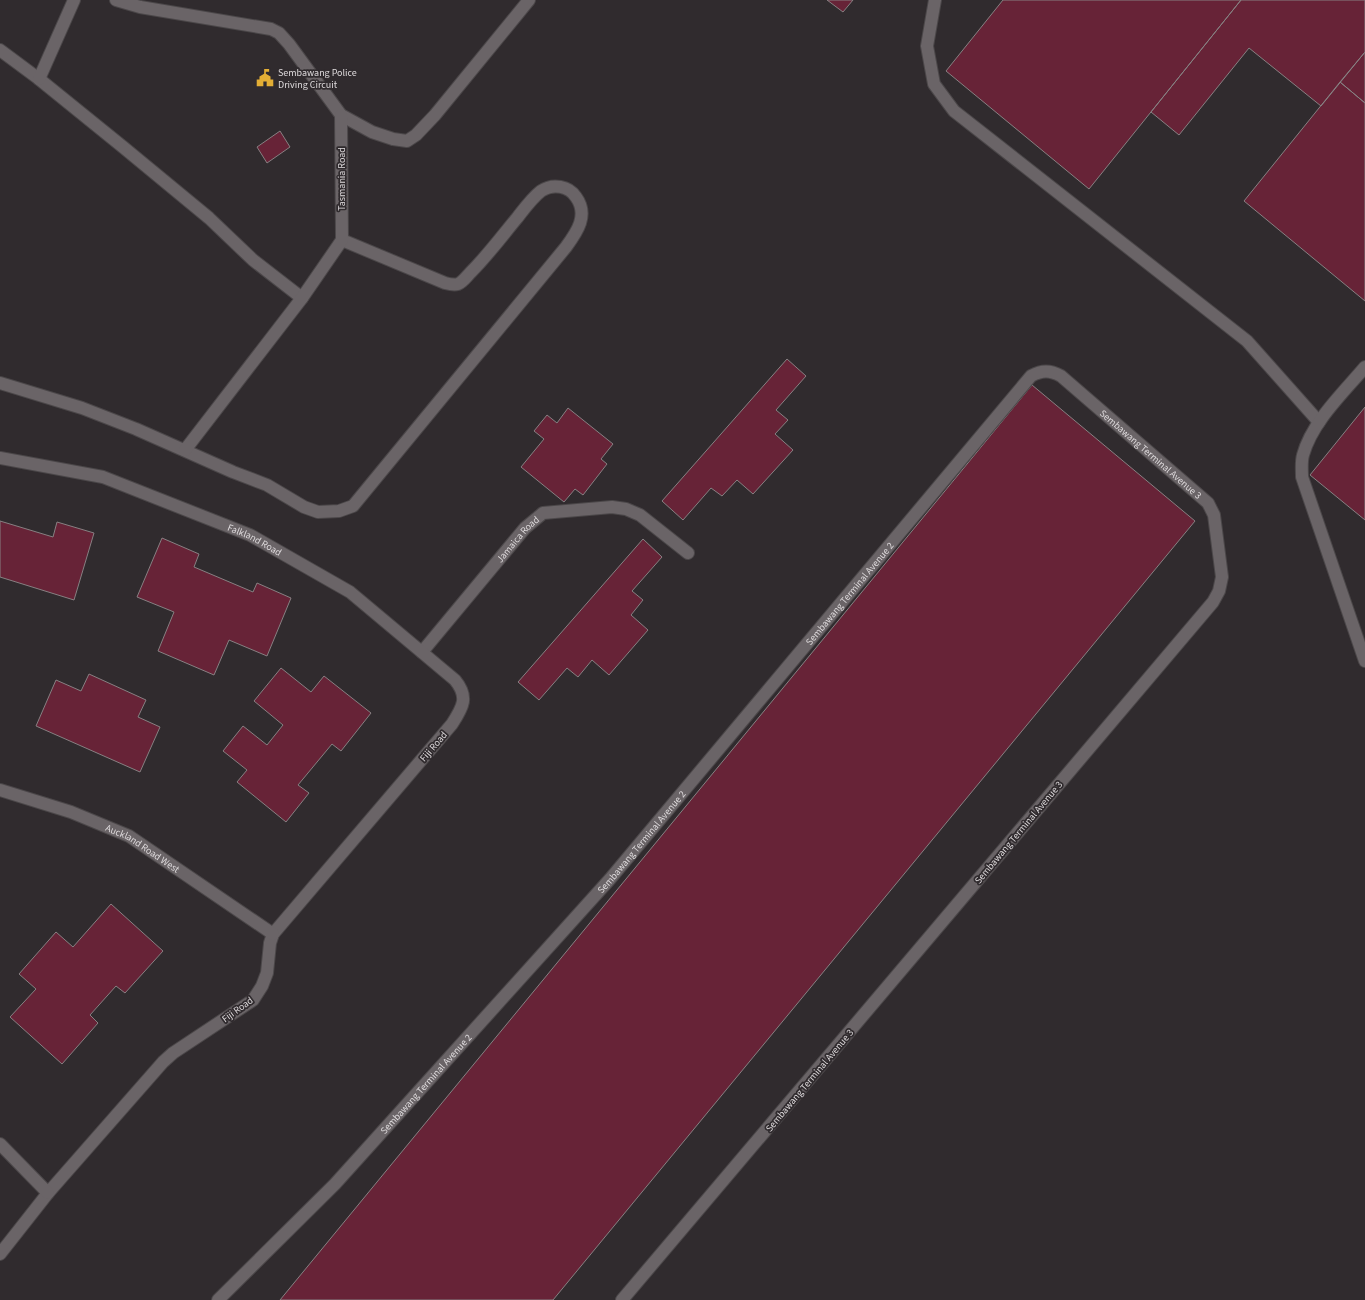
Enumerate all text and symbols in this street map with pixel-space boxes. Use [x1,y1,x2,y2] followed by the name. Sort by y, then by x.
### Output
[278,66,357,92] place label: Sembawang Police Driving Circuit
[255,68,275,88] public building icon: Sembawang Police Driving Circuit
[335,147,349,211] street label: Tasmania Road
[1096,407,1204,503] street label: Sembawang Terminal Avenue 3
[493,513,543,566] street label: Jamaica Road
[225,521,284,560] street label: Falkland Road
[803,539,897,649] street label: Sembawang Terminal Avenue 2
[417,729,451,765] street label: Fiji Road
[971,778,1066,887] street label: Sembawang Terminal Avenue 3
[594,788,689,897] street label: Sembawang Terminal Avenue 2
[103,821,183,877] street label: Auckland Road West
[219,994,256,1026] street label: Fiji Road
[762,1026,857,1135] street label: Sembawang Terminal Avenue 3
[377,1031,475,1137] street label: Sembawang Terminal Avenue 2

